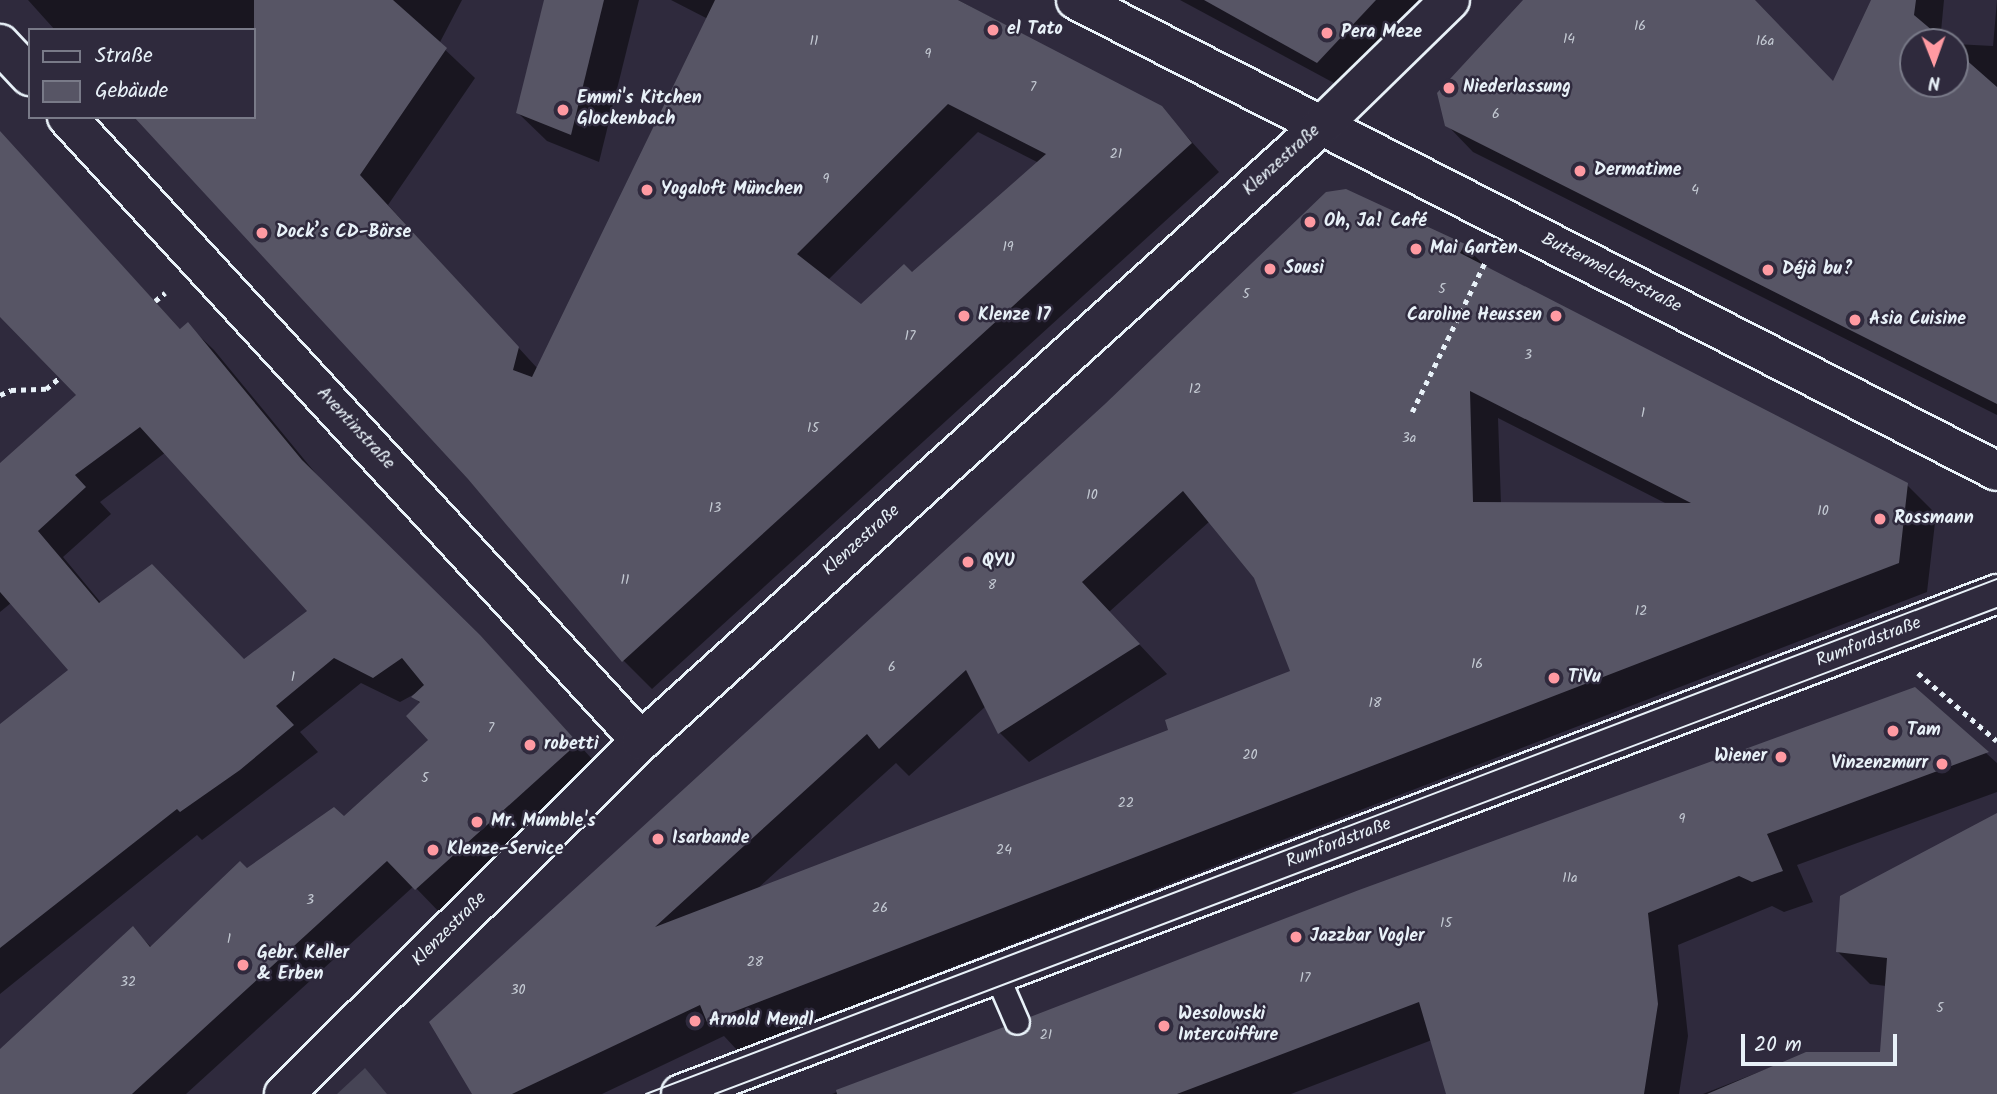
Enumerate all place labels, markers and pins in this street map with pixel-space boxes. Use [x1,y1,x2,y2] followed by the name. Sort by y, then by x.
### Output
[1007,19,1063,41] place label: el Tato
[985,22,1001,38] marker: el Tato
[1341,22,1422,44] place label: Pera Meze
[1319,25,1335,41] marker: Pera Meze
[1463,77,1571,99] place label: Niederlassung
[1441,80,1457,96] marker: Niederlassung
[577,89,702,132] place label: Emmi's Kitchen Glockenbach
[555,102,571,118] marker: Emmi's Kitchen Glockenbach
[1594,160,1682,182] place label: Dermatime
[1572,163,1588,179] marker: Dermatime
[661,179,803,201] place label: Yogaloft München
[639,182,655,198] marker: Yogaloft München
[1324,211,1427,233] place label: Oh, Ja! Café
[1302,214,1318,230] marker: Oh, Ja! Café
[276,222,411,244] place label: Dock’s CD-Börse
[254,225,270,241] marker: Dock’s CD-Börse
[1430,238,1518,260] place label: Mai Garten
[1408,241,1424,257] marker: Mai Garten
[1284,258,1324,280] place label: Sousi
[1782,259,1853,281] place label: Déjà bu?
[1262,261,1278,277] marker: Sousi
[1760,262,1776,278] marker: Déjà bu?
[978,305,1051,327] place label: Klenze 17
[1407,305,1542,327] place label: Caroline Heussen
[956,308,972,324] marker: Klenze 17
[1548,308,1564,324] marker: Caroline Heussen
[1869,309,1966,331] place label: Asia Cuisine
[1847,312,1863,328] marker: Asia Cuisine
[1894,508,1974,530] place label: Rossmann
[1872,511,1888,527] marker: Rossmann
[982,551,1015,573] place label: QYU
[960,554,976,570] marker: QYU
[1568,667,1601,689] place label: TiVu
[1546,670,1562,686] marker: TiVu
[1907,720,1941,742] place label: Tam
[1885,723,1901,739] marker: Tam
[544,734,599,756] place label: robetti
[522,737,538,753] marker: robetti
[1714,746,1767,768] place label: Wiener
[1773,749,1789,765] marker: Wiener
[1831,753,1928,775] place label: Vinzenzmurr
[1934,756,1950,772] marker: Vinzenzmurr
[491,811,596,833] place label: Mr. Mumble's
[469,814,485,830] marker: Mr. Mumble's
[672,828,750,850] place label: Isarbande
[650,831,666,847] marker: Isarbande
[447,839,563,861] place label: Klenze-Service
[425,842,441,858] marker: Klenze-Service
[1310,926,1425,948] place label: Jazzbar Vogler
[1288,929,1304,945] marker: Jazzbar Vogler
[257,944,349,986] place label: Gebr. Keller & Erben
[235,957,251,973] marker: Gebr. Keller & Erben
[1178,1005,1278,1048] place label: Wesolowski Intercoiffure
[709,1010,813,1032] place label: Arnold Mendl
[687,1013,703,1029] marker: Arnold Mendl
[1156,1018,1172,1034] marker: Wesolowski Intercoiffure

